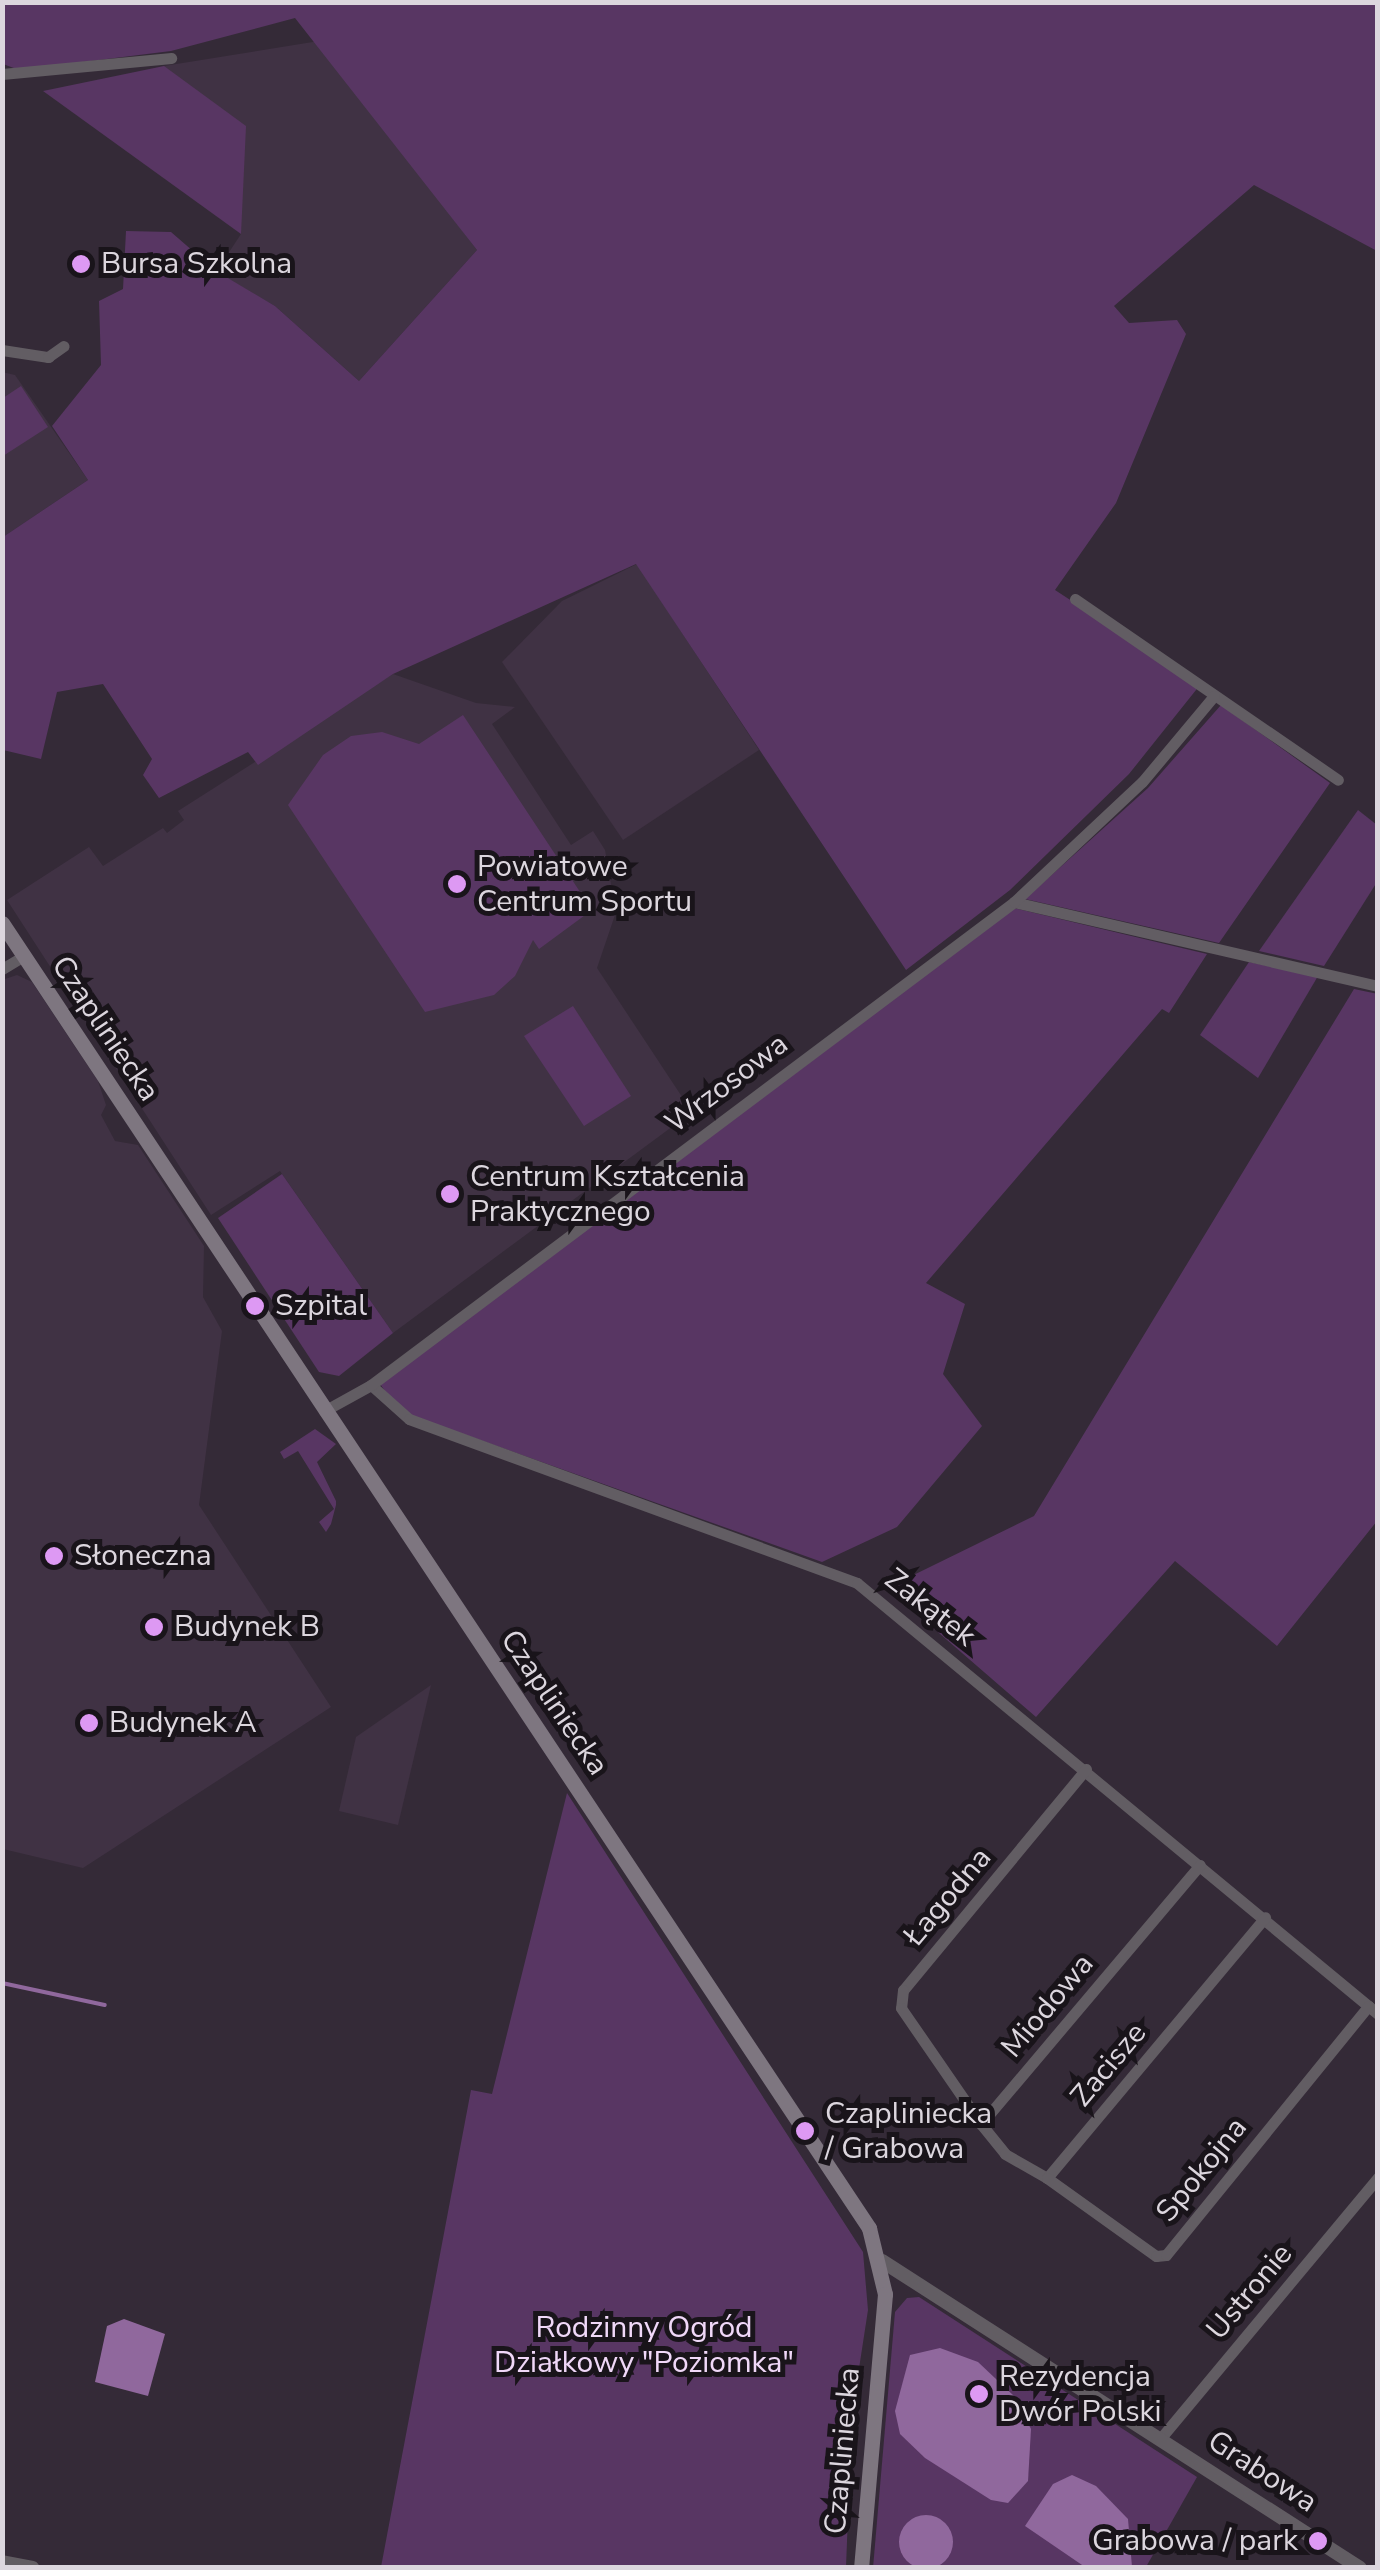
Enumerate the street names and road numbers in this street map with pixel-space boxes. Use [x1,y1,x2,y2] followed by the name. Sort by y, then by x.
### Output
[43,950,167,1108] street label: Czapliniecka
[659,1026,795,1142] street label: Wrzosowa
[877,1561,983,1655] street label: Zakątek
[492,1624,616,1782] street label: Czapliniecka
[897,1841,999,1953] street label: Łagodna
[994,1947,1102,2065] street label: Miodowa
[1064,2016,1154,2114] street label: Zacisze
[1149,2111,1255,2229] street label: Spokojna
[1200,2237,1300,2347] street label: Ustronie
[818,2366,868,2536] street label: Czapliniecka
[1201,2423,1323,2521] street label: Grabowa

